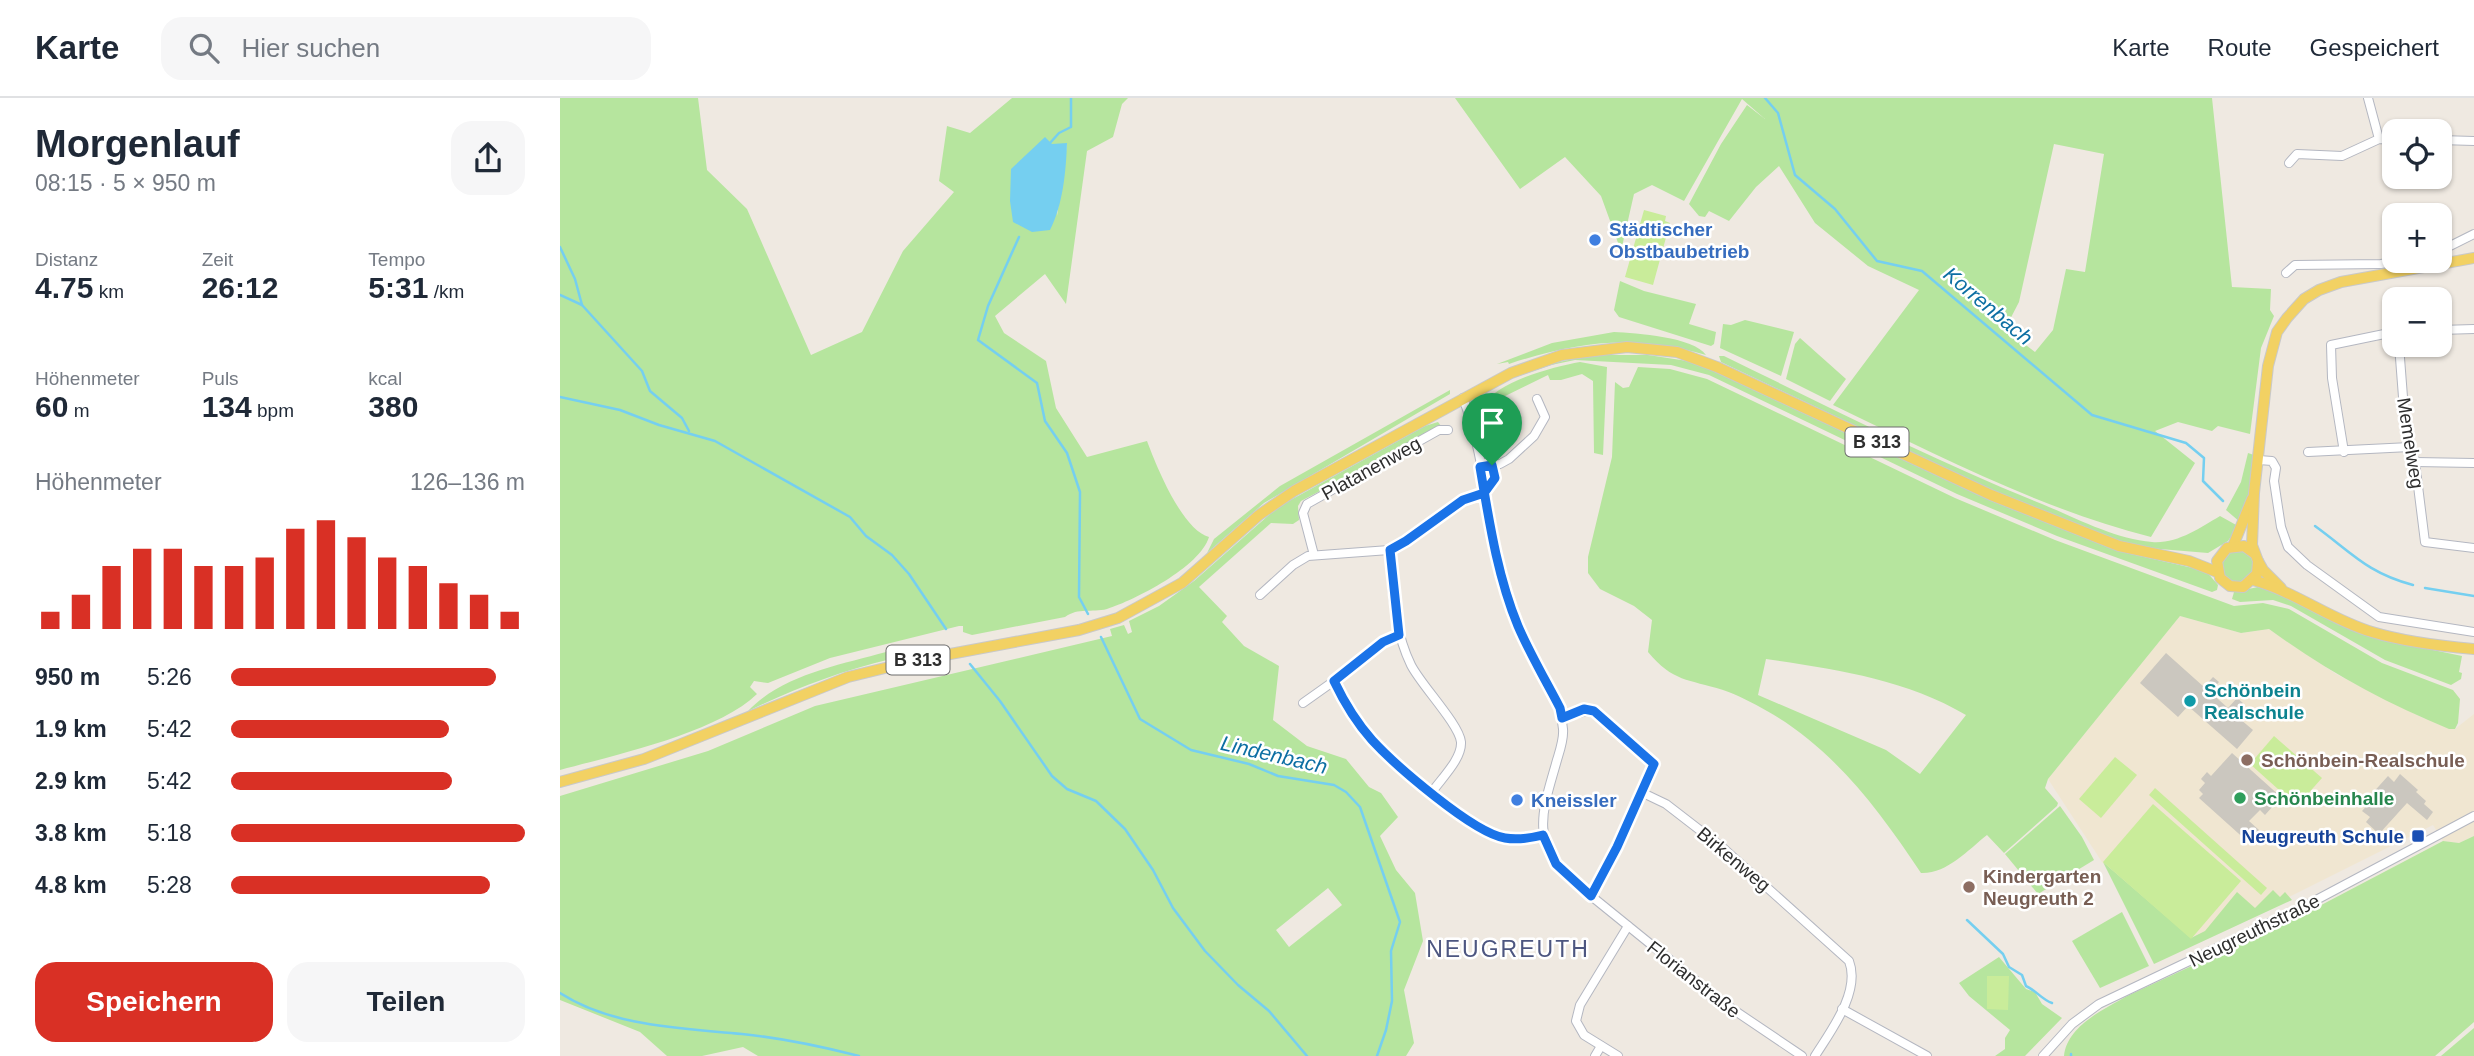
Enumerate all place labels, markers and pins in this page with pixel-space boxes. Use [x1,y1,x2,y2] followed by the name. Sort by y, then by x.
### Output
[1609,219,1749,262] place label: Städtischer Obstbaubetrieb
[1587,232,1603,248] marker: Städtischer Obstbaubetrieb
[1462,393,1522,465] pin
[2204,680,2304,723] place label: Schönbein Realschule
[2182,693,2198,709] marker: Schönbein Realschule
[2261,750,2465,771] place label: Schönbein-Realschule
[2239,752,2255,768] marker: Schönbein-Realschule
[2254,788,2394,809] place label: Schönbeinhalle
[1531,790,1617,811] place label: Kneissler
[2232,790,2248,806] marker: Schönbeinhalle
[1509,792,1525,808] marker: Kneissler
[2241,826,2404,847] place label: Neugreuth Schule
[2410,828,2426,844] marker: Neugreuth Schule
[1983,866,2101,909] place label: Kindergarten Neugreuth 2
[1961,879,1977,895] marker: Kindergarten Neugreuth 2

